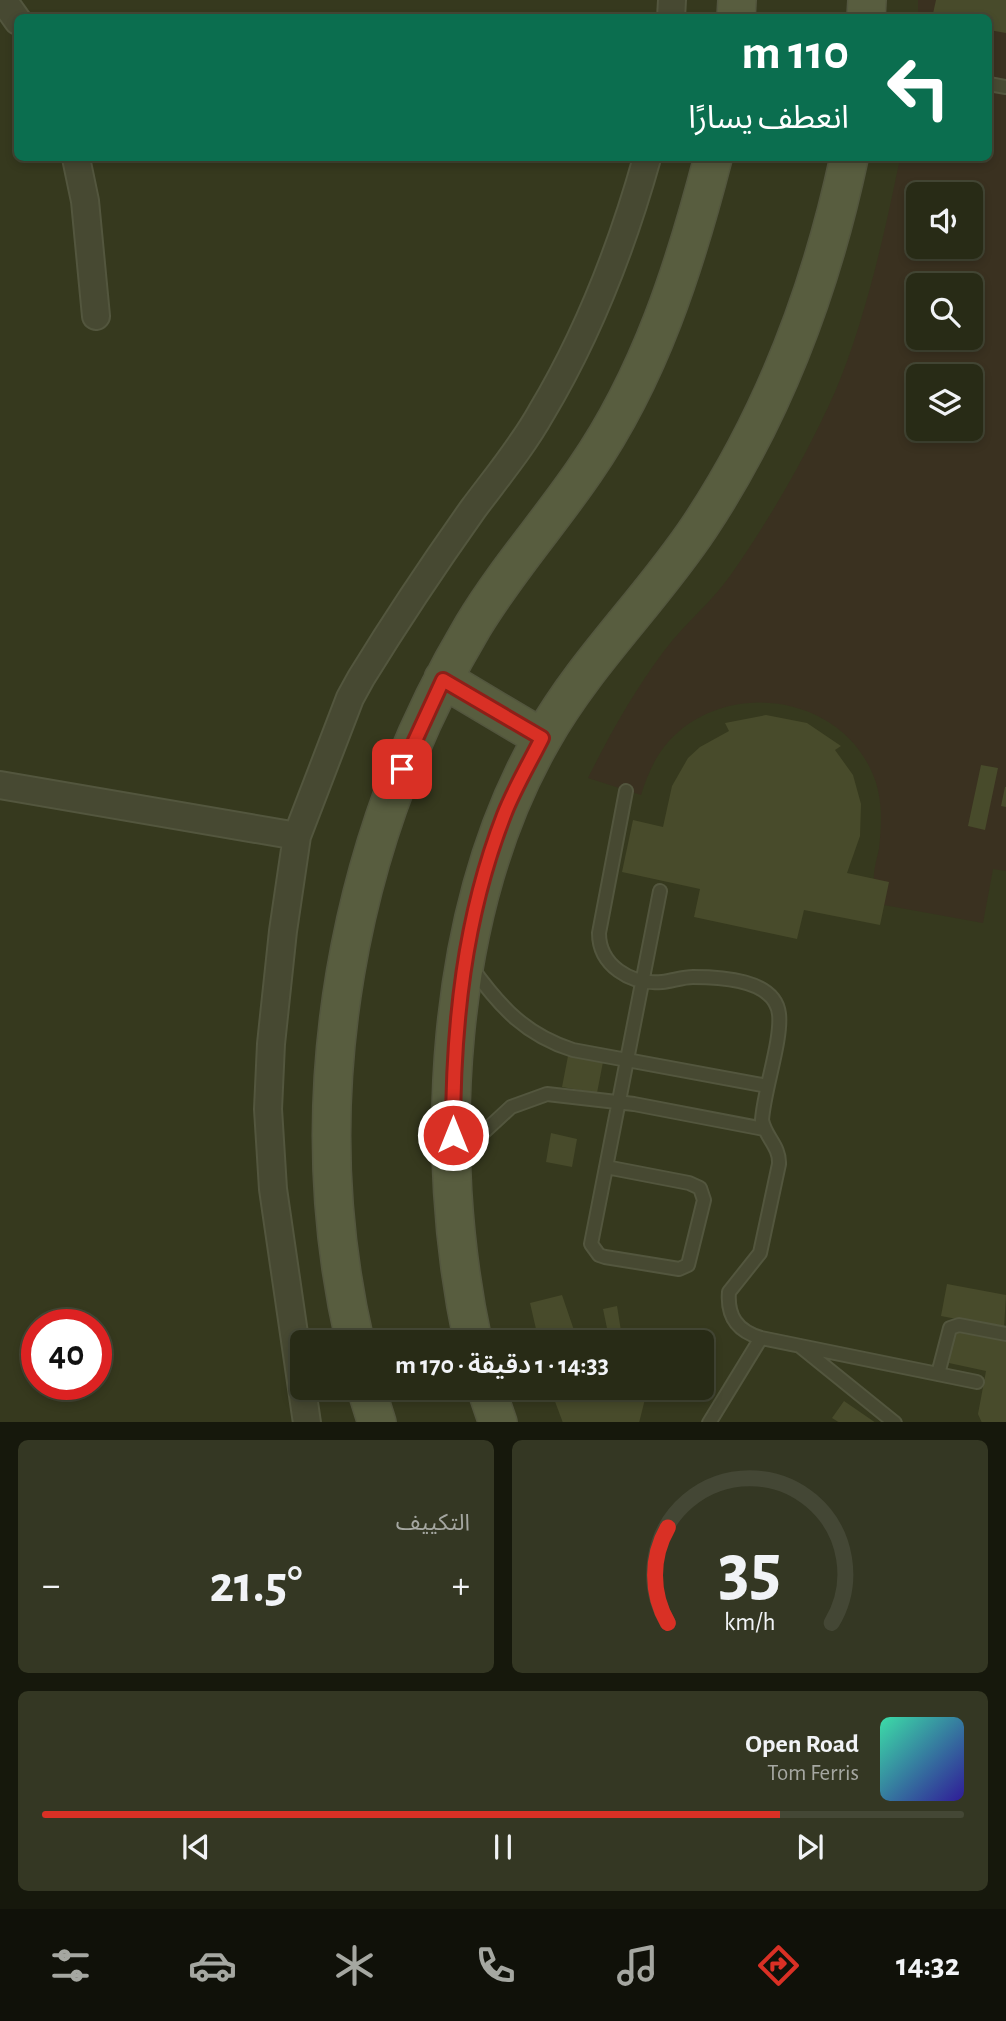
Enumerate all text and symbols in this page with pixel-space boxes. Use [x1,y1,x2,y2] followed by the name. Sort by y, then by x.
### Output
[741,29,849,78] text: 110 m
[873,42,964,133] icon: left
[688,102,849,134] text: انعطف يسارًا
[906,182,983,441] map controls
[906,182,983,259] button: sound
[906,273,983,350] button: search
[906,364,983,441] button: layers
[372,739,432,799] pin
[383,750,421,788] icon: arrive
[416,1098,490,1172] position arrow
[21,1309,112,1400] speed limit sign: 40
[395,1352,609,1378] text: 14:33 · 1 دقيقة · 170 m
[396,1512,470,1535] text: التكييف
[719,1535,781,1608] text: 35
[210,1559,302,1611] text: 21.5°
[42,1567,60,1605] text: −
[452,1567,470,1605] text: +
[724,1609,776,1634] text: km/h
[745,1731,859,1757] text: Open Road
[767,1762,859,1785] text: Tom Ferris
[177,1828,215,1866] icon: previous
[484,1828,522,1866] icon: pause
[791,1828,829,1866] icon: next
[46,1941,95,1990] icon: filters
[188,1941,237,1990] icon: car
[330,1941,379,1990] icon: climate
[471,1941,520,1990] icon: phone
[613,1941,662,1990] icon: music
[754,1941,803,1990] icon: directions
[896,1949,960,1981] text: 14:32

